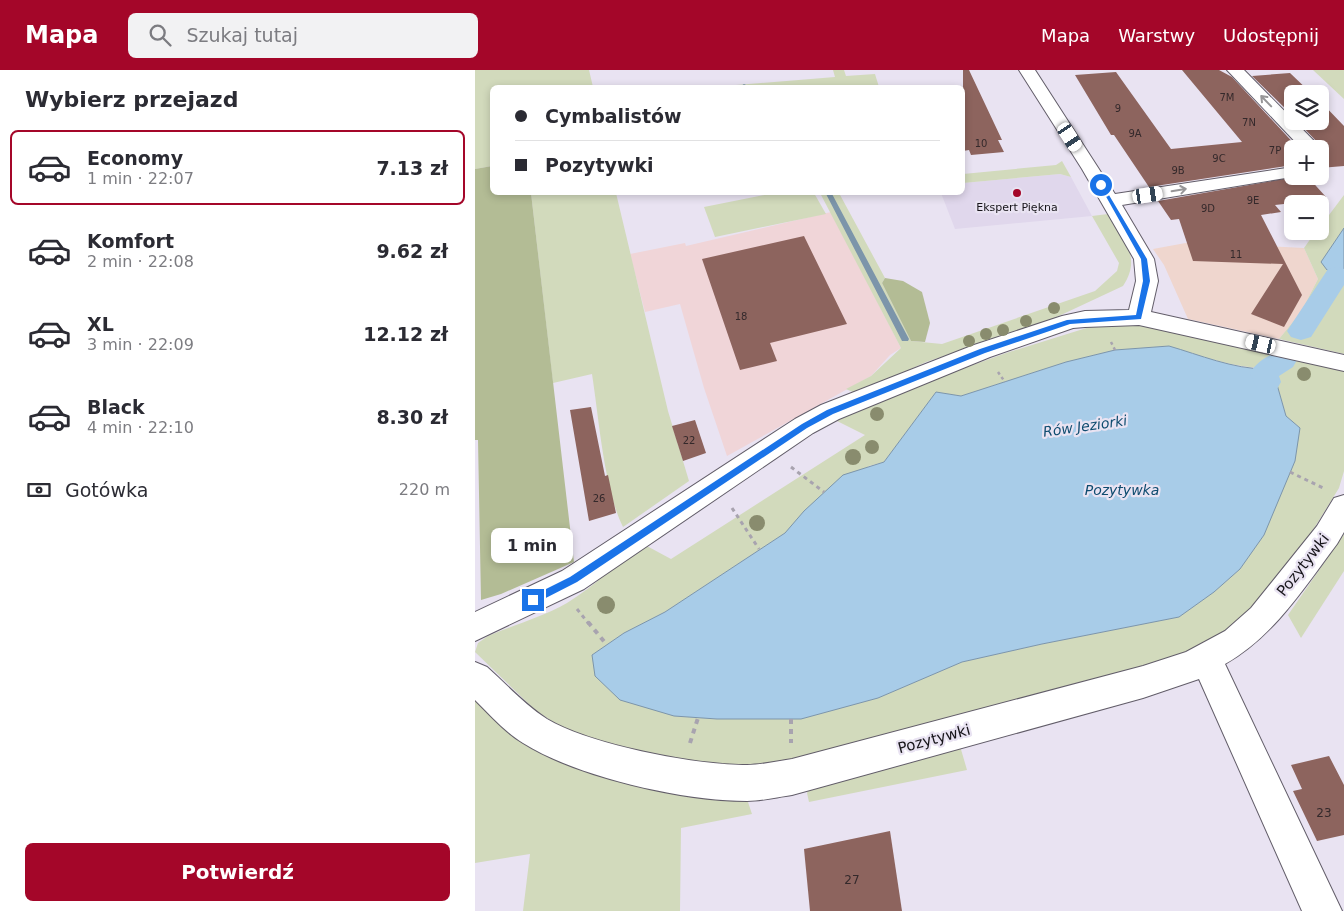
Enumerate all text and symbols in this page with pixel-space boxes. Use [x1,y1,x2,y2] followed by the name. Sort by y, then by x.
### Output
[128,13,478,58] search box
[25,21,98,49] text: Mapa
[146,21,174,49] icon: search
[186,24,298,46] text: Szukaj tutaj
[1041,25,1090,46] text: Mapa
[1118,25,1195,46] text: Warstwy
[1223,25,1319,46] text: Udostępnij
[1284,85,1329,240] map controls
[1284,85,1329,130] button: layers
[25,87,238,112] text: Wybierz przejazd
[1220,92,1235,103] house number: 7M
[1260,95,1272,108] one-way arrow
[1115,103,1121,114] house number: 9
[545,105,682,127] text: Cymbalistów
[1242,117,1256,128] house number: 7N
[1055,120,1084,154] car
[1128,128,1142,139] house number: 9A
[975,138,987,149] house number: 10
[1284,140,1329,185] button: +
[27,145,72,190] icon: car
[1269,145,1281,156] house number: 7P
[87,147,183,169] text: Economy
[1212,153,1226,164] house number: 9C
[545,154,654,176] text: Pozytywki
[376,157,448,179] text: 7.13 zł
[1171,165,1185,176] house number: 9B
[87,169,194,188] text: 1 min · 22:07
[1090,174,1112,196] route start
[1132,185,1163,205] car
[1171,185,1187,195] one-way arrow
[1011,187,1023,199] marker: Ekspert Piękna
[1247,195,1259,206] house number: 9E
[1284,195,1329,240] button: −
[976,201,1058,214] place label: Ekspert Piękna
[1201,203,1215,214] house number: 9D
[27,228,72,273] icon: car
[87,230,174,252] text: Komfort
[376,240,448,262] text: 9.62 zł
[1230,249,1242,260] house number: 11
[87,252,194,271] text: 2 min · 22:08
[27,311,72,356] icon: car
[735,311,747,322] house number: 18
[87,313,114,335] text: XL
[363,323,448,345] text: 12.12 zł
[1244,333,1277,355] car
[87,335,194,354] text: 3 min · 22:09
[27,394,72,439] icon: car
[87,396,145,418] text: Black
[376,406,448,428] text: 8.30 zł
[1042,412,1128,440] water label: Rów Jeziorki
[87,418,194,437] text: 4 min · 22:10
[683,435,695,446] house number: 22
[25,476,53,504] icon: cash
[65,479,148,501] text: Gotówka
[399,480,450,499] text: 220 m
[1085,482,1159,498] water label: Pozytywka
[593,493,605,504] house number: 26
[492,528,574,562] callout: 1 min
[1273,530,1333,600] street label: Pozytywki
[507,536,557,555] text: 1 min
[522,589,544,611] route end
[896,721,972,757] street label: Pozytywki
[1316,806,1332,820] house number: 23
[25,843,450,901] button: Potwierdź
[844,873,860,887] house number: 27

